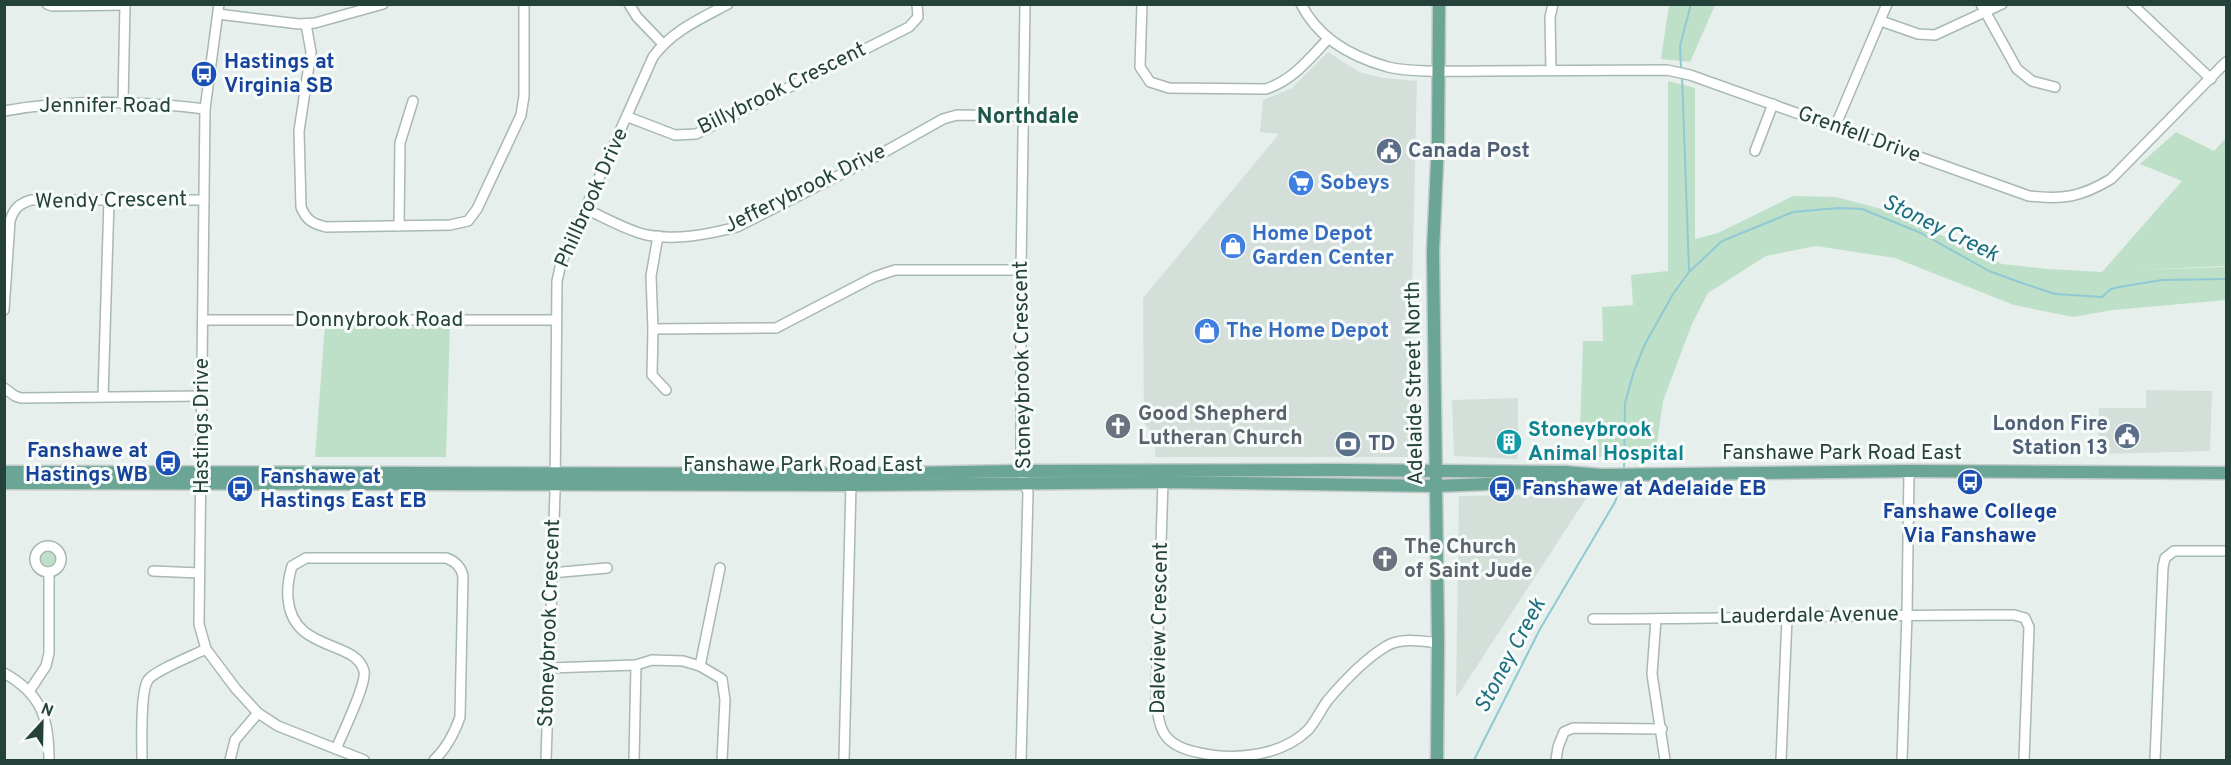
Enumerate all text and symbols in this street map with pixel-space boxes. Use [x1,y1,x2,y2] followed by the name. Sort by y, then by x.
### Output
[693,37,871,141] street label: Billybrook Crescent
[224,49,335,100] place label: Hastings at Virginia SB
[189,59,219,89] bus stop icon: Hastings at Virginia SB
[39,93,171,120] street label: Jennifer Road
[1794,100,1924,170] street label: Grenfell Drive
[977,104,1079,131] district label: Northdale
[549,124,635,272] street label: Phillbrook Drive
[1374,136,1404,166] public building icon: Canada Post
[720,138,890,240] street label: Jefferybrook Drive
[1408,138,1530,165] place label: Canada Post
[1286,168,1316,198] supermarket icon: Sobeys
[1320,170,1390,197] place label: Sobeys
[35,186,187,216] street label: Wendy Crescent
[1877,189,2003,269] water label: Stoney Creek
[1252,221,1394,272] place label: Home Depot Garden Center
[1218,231,1248,261] shop icon: Home Depot Garden Center
[1008,260,1038,470] street label: Stoneybrook Crescent
[1400,281,1430,485] street label: Adelaide Street North
[295,307,463,334] street label: Donnybrook Road
[1192,316,1222,346] shop icon: The Home Depot
[1226,318,1389,345] place label: The Home Depot
[189,358,216,494] street label: Hastings Drive
[1138,401,1303,452] place label: Good Shepherd Lutheran Church
[1103,411,1133,441] church icon: Good Shepherd Lutheran Church
[1992,411,2108,462] place label: London Fire Station 13
[1528,417,1684,468] place label: Stoneybrook Animal Hospital
[2112,421,2142,451] public building icon: London Fire Station 13
[1494,427,1524,457] building icon: Stoneybrook Animal Hospital
[1333,429,1363,459] bank icon: TD
[1368,431,1396,458] place label: TD
[25,438,148,489] place label: Fanshawe at Hastings WB
[1722,440,1962,467] street label: Fanshawe Park Road East
[153,448,183,478] bus stop icon: Fanshawe at Hastings WB
[683,452,923,479] street label: Fanshawe Park Road East
[260,464,427,515] place label: Fanshawe at Hastings East EB
[1955,467,1985,497] bus stop icon: Fanshawe College Via Fanshawe
[225,474,255,504] bus stop icon: Fanshawe at Hastings East EB
[1487,474,1517,504] bus stop icon: Fanshawe at Adelaide EB
[1522,476,1766,503] place label: Fanshawe at Adelaide EB
[1883,499,2057,550] place label: Fanshawe College Via Fanshawe
[533,518,567,728] street label: Stoneybrook Crescent
[1404,534,1532,585] place label: The Church of Saint Jude
[1145,542,1175,714] street label: Daleview Crescent
[1370,544,1400,574] church icon: The Church of Saint Jude
[1469,593,1553,718] water label: Stoney Creek
[1719,601,1899,631] street label: Lauderdale Avenue
[12,693,72,753] north arrow
[38,700,56,722] text: N

